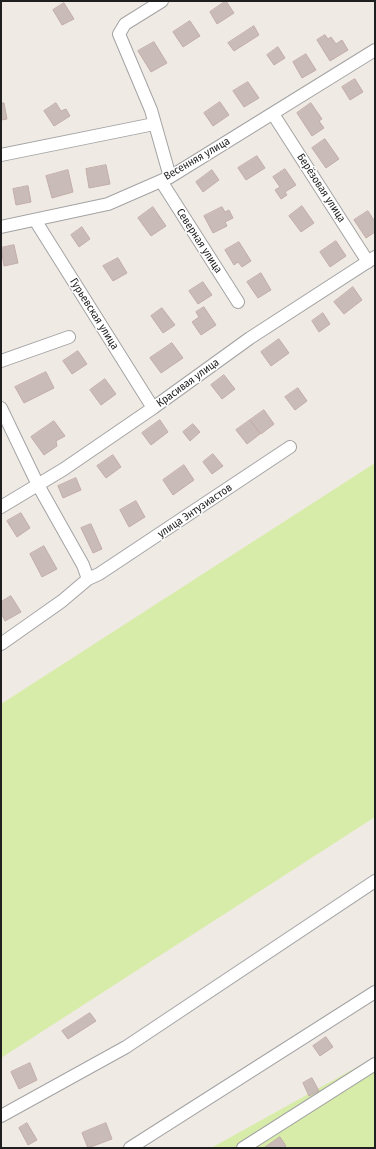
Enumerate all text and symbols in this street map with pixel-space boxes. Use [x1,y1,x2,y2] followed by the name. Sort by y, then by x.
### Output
[162,135,232,183] street label: Весенняя улица
[294,151,348,225] street label: Берёзовая улица
[173,206,225,276] street label: Северная улица
[67,276,121,352] street label: Гурьевская улица
[154,356,222,410] street label: Красивая улица
[155,481,235,541] street label: улица Энтузиастов

